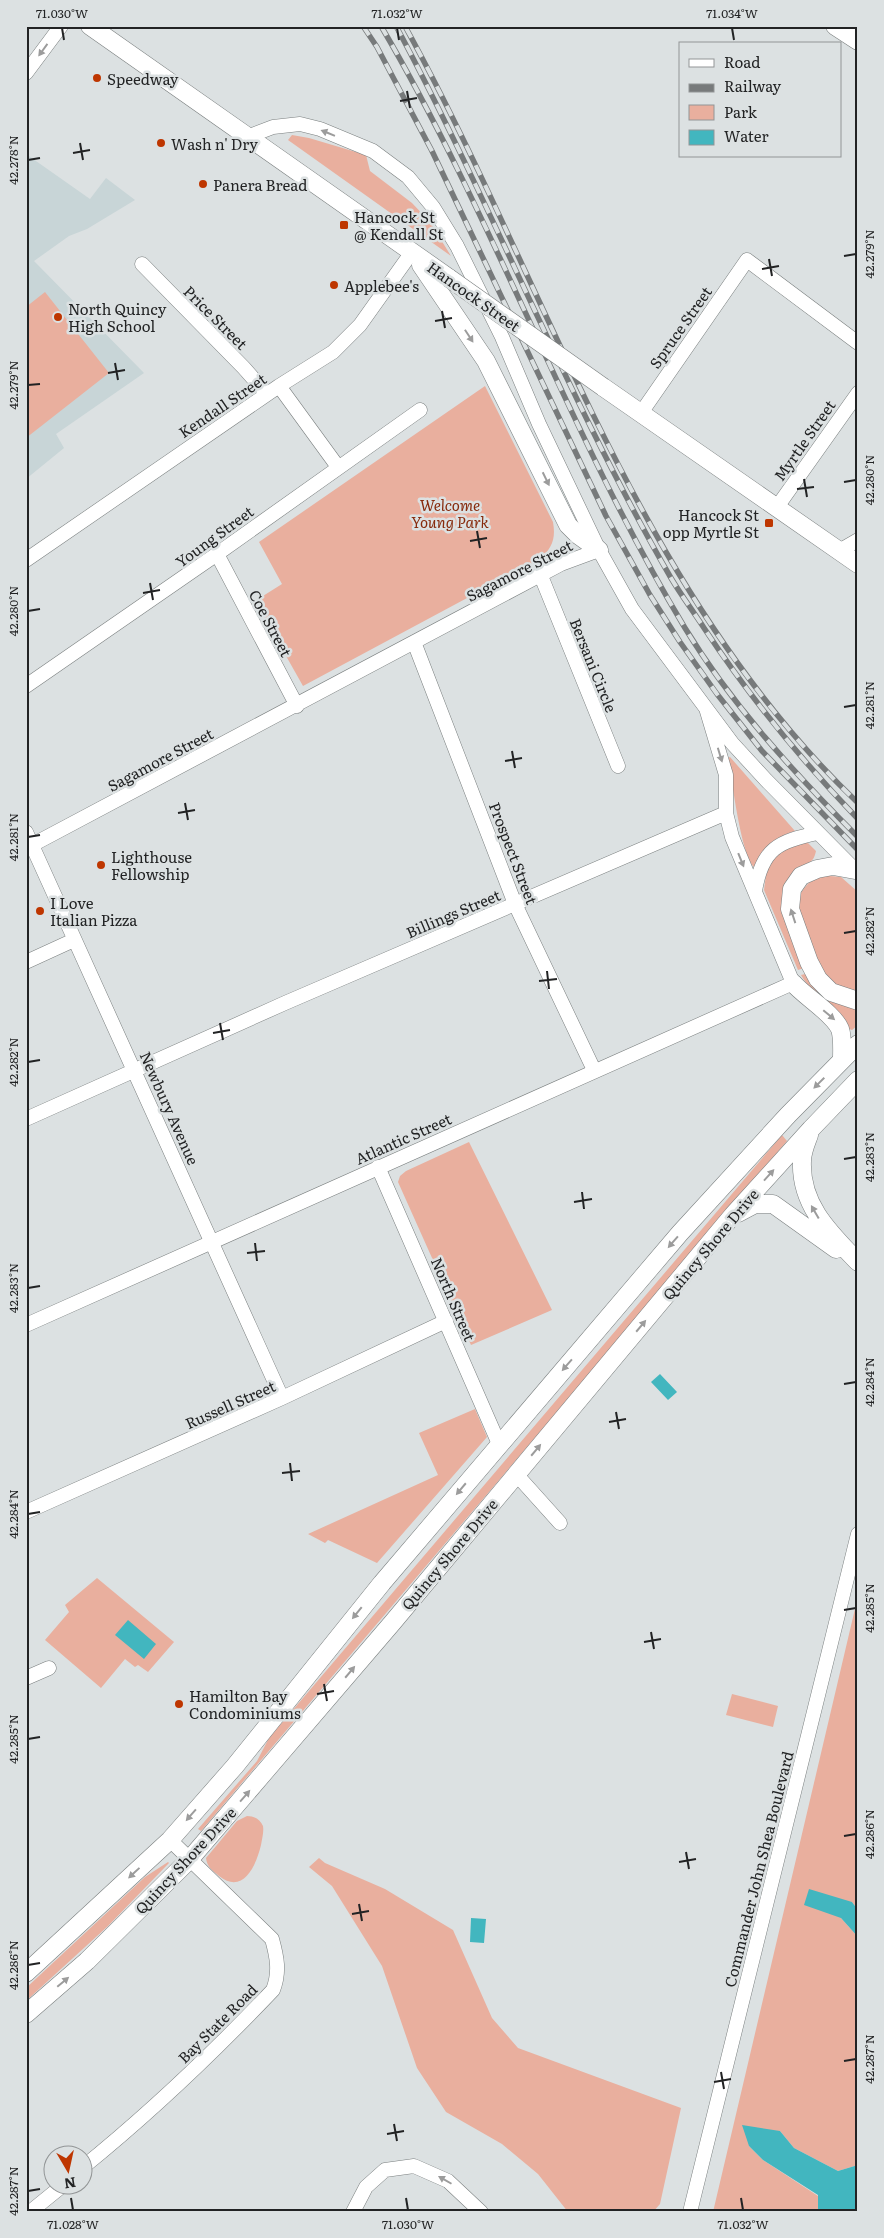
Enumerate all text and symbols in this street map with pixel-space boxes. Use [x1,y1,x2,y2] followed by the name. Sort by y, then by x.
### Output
[36,4,88,22] text: 71.030°W
[371,4,423,22] text: 71.032°W
[706,4,758,22] text: 71.034°W
[679,42,842,158] legend
[38,43,49,56] one-way arrow
[724,50,760,73] text: Road
[107,67,179,90] place label: Speedway
[91,72,103,84] marker: Speedway
[724,74,782,97] text: Railway
[724,100,758,123] text: Park
[724,124,769,147] text: Water
[320,128,335,136] one-way arrow
[171,132,258,155] place label: Wash n' Dry
[4,135,22,185] text: 42.278°N
[155,137,167,149] marker: Wash n' Dry
[213,173,307,196] place label: Panera Bread
[197,178,209,190] marker: Panera Bread
[354,205,443,245] place label: Hancock St @ Kendall St
[338,219,350,231] marker: Hancock St @ Kendall St
[860,230,878,278] text: 42.279°N
[423,255,525,337] street label: Hancock Street
[344,274,419,297] place label: Applebee's
[328,279,340,291] marker: Applebee's
[179,280,253,354] street label: Price Street
[643,281,717,373] street label: Spruce Street
[68,297,167,337] place label: North Quincy High School
[52,311,64,323] marker: North Quincy High School
[465,329,474,342] one-way arrow
[4,361,22,409] text: 42.279°N
[173,367,271,443] street label: Kendall Street
[768,395,840,485] street label: Myrtle Street
[860,455,878,505] text: 42.280°N
[542,472,550,486] one-way arrow
[411,493,489,533] park label: Welcome Young Park
[170,500,258,572] street label: Young Street
[663,503,759,543] place label: Hancock St opp Myrtle St
[763,517,775,529] marker: Hancock St opp Myrtle St
[462,533,576,607] street label: Sagamore Street
[244,585,298,661] street label: Coe Street
[4,586,22,636] text: 42.280°N
[565,614,623,716] street label: Bersani Circle
[860,681,878,729] text: 42.281°N
[103,721,217,797] street label: Sagamore Street
[717,747,725,762] one-way arrow
[484,799,544,907] street label: Prospect Street
[4,813,22,861] text: 42.281°N
[111,845,192,885] place label: Lighthouse Fellowship
[737,853,745,867] one-way arrow
[95,859,107,871] marker: Lighthouse Fellowship
[402,883,504,943] street label: Billings Street
[50,891,138,931] place label: I Love Italian Pizza
[34,905,46,917] marker: I Love Italian Pizza
[860,906,878,956] text: 42.282°N
[788,908,796,923] one-way arrow
[822,1010,835,1021] one-way arrow
[4,1037,22,1087] text: 42.282°N
[135,1047,205,1169] street label: Newbury Avenue
[814,1077,826,1089] one-way arrow
[351,1106,455,1170] street label: Atlantic Street
[860,1132,878,1182] text: 42.283°N
[763,1170,775,1182] one-way arrow
[656,1183,764,1305] street label: Quincy Shore Drive
[810,1205,819,1219] one-way arrow
[667,1235,678,1248] one-way arrow
[426,1253,482,1345] street label: North Street
[4,1263,22,1313] text: 42.283°N
[635,1319,646,1332] one-way arrow
[860,1357,878,1407] text: 42.284°N
[561,1358,572,1371] one-way arrow
[181,1374,279,1434] street label: Russell Street
[531,1444,542,1457] one-way arrow
[456,1482,467,1495] one-way arrow
[4,1489,22,1539] text: 42.284°N
[395,1493,503,1615] street label: Quincy Shore Drive
[860,1583,878,1633] text: 42.285°N
[352,1607,363,1620] one-way arrow
[345,1666,356,1679] one-way arrow
[189,1684,301,1724] place label: Hamilton Bay Condominiums
[173,1698,185,1710] marker: Hamilton Bay Condominiums
[4,1714,22,1764] text: 42.285°N
[717,1749,799,1989] street label: Commander John Shea Boulevard
[239,1790,251,1802] one-way arrow
[129,1801,241,1919] street label: Quincy Shore Drive
[185,1809,197,1821] one-way arrow
[860,1809,878,1859] text: 42.286°N
[128,1867,140,1879] one-way arrow
[4,1940,22,1990] text: 42.286°N
[56,1976,69,1987] one-way arrow
[172,1978,262,2068] street label: Bay State Road
[860,2034,878,2084] text: 42.287°N
[42,2146,92,2196] north arrow
[4,2166,22,2216] text: 42.287°N
[63,2173,78,2195] text: N
[438,2175,451,2184] one-way arrow
[47,2215,99,2233] text: 71.028°W
[382,2215,434,2233] text: 71.030°W
[717,2215,769,2233] text: 71.032°W

